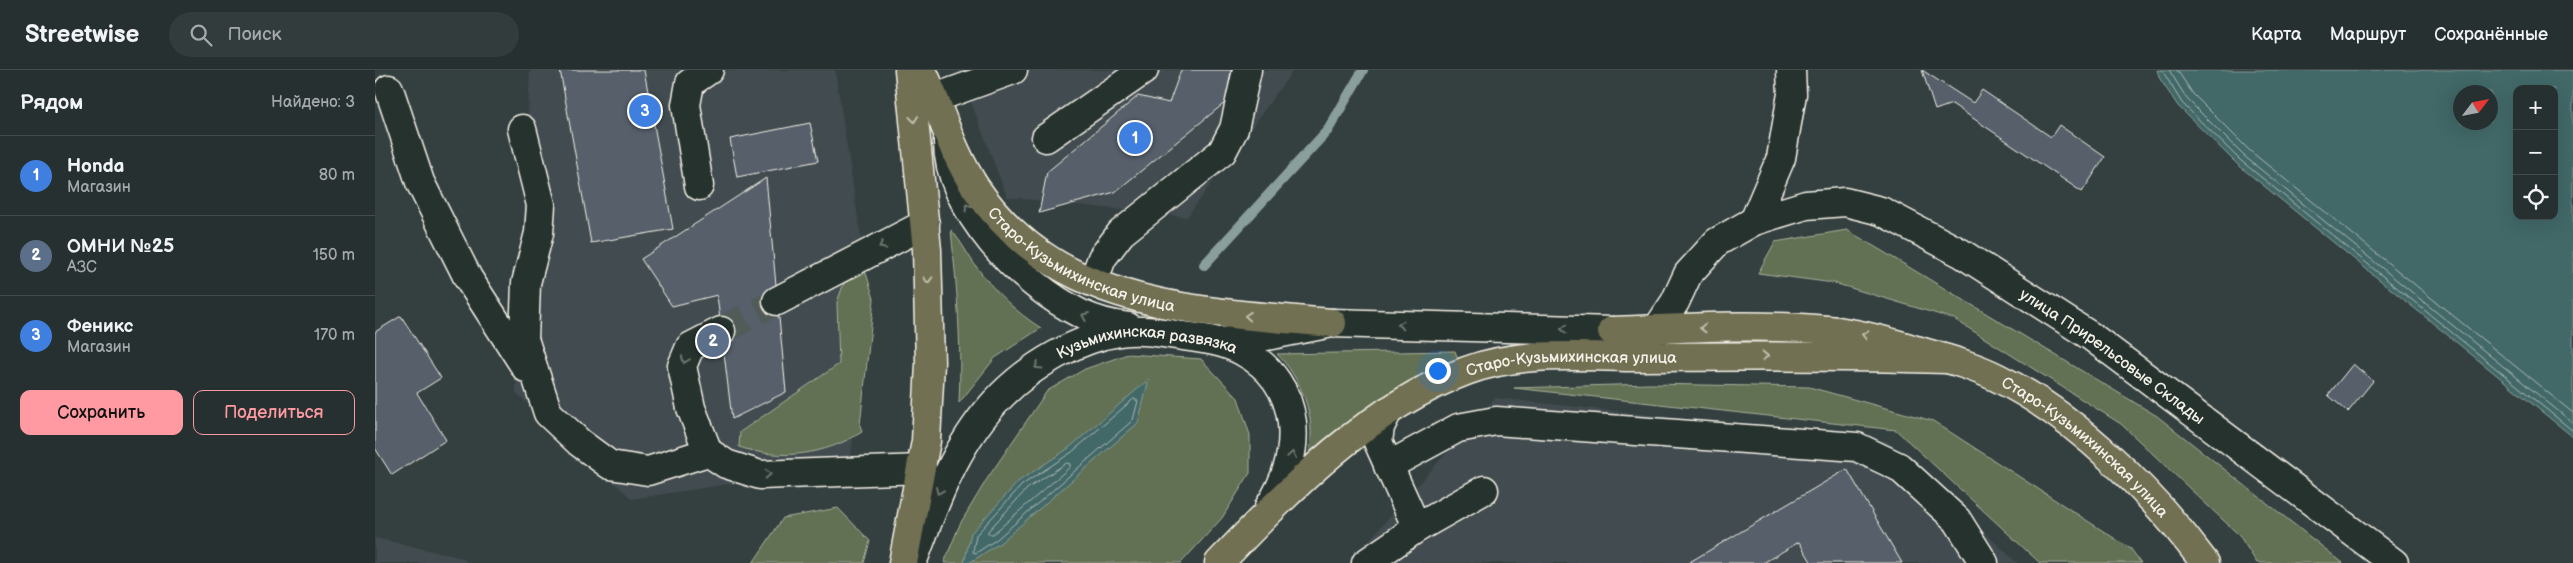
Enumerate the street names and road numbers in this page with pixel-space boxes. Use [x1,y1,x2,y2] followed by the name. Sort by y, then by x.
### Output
[983,204,1177,317] street label: Старо-Кузьмихинская улица
[2016,285,2208,429] street label: улица Прирельсовые Склады
[1054,323,1240,364] street label: Кузьмихинская развязка
[1464,348,1677,381] street label: Старо-Кузьмихинская улица
[1998,373,2172,522] street label: Старо-Кузьмихинская улица

